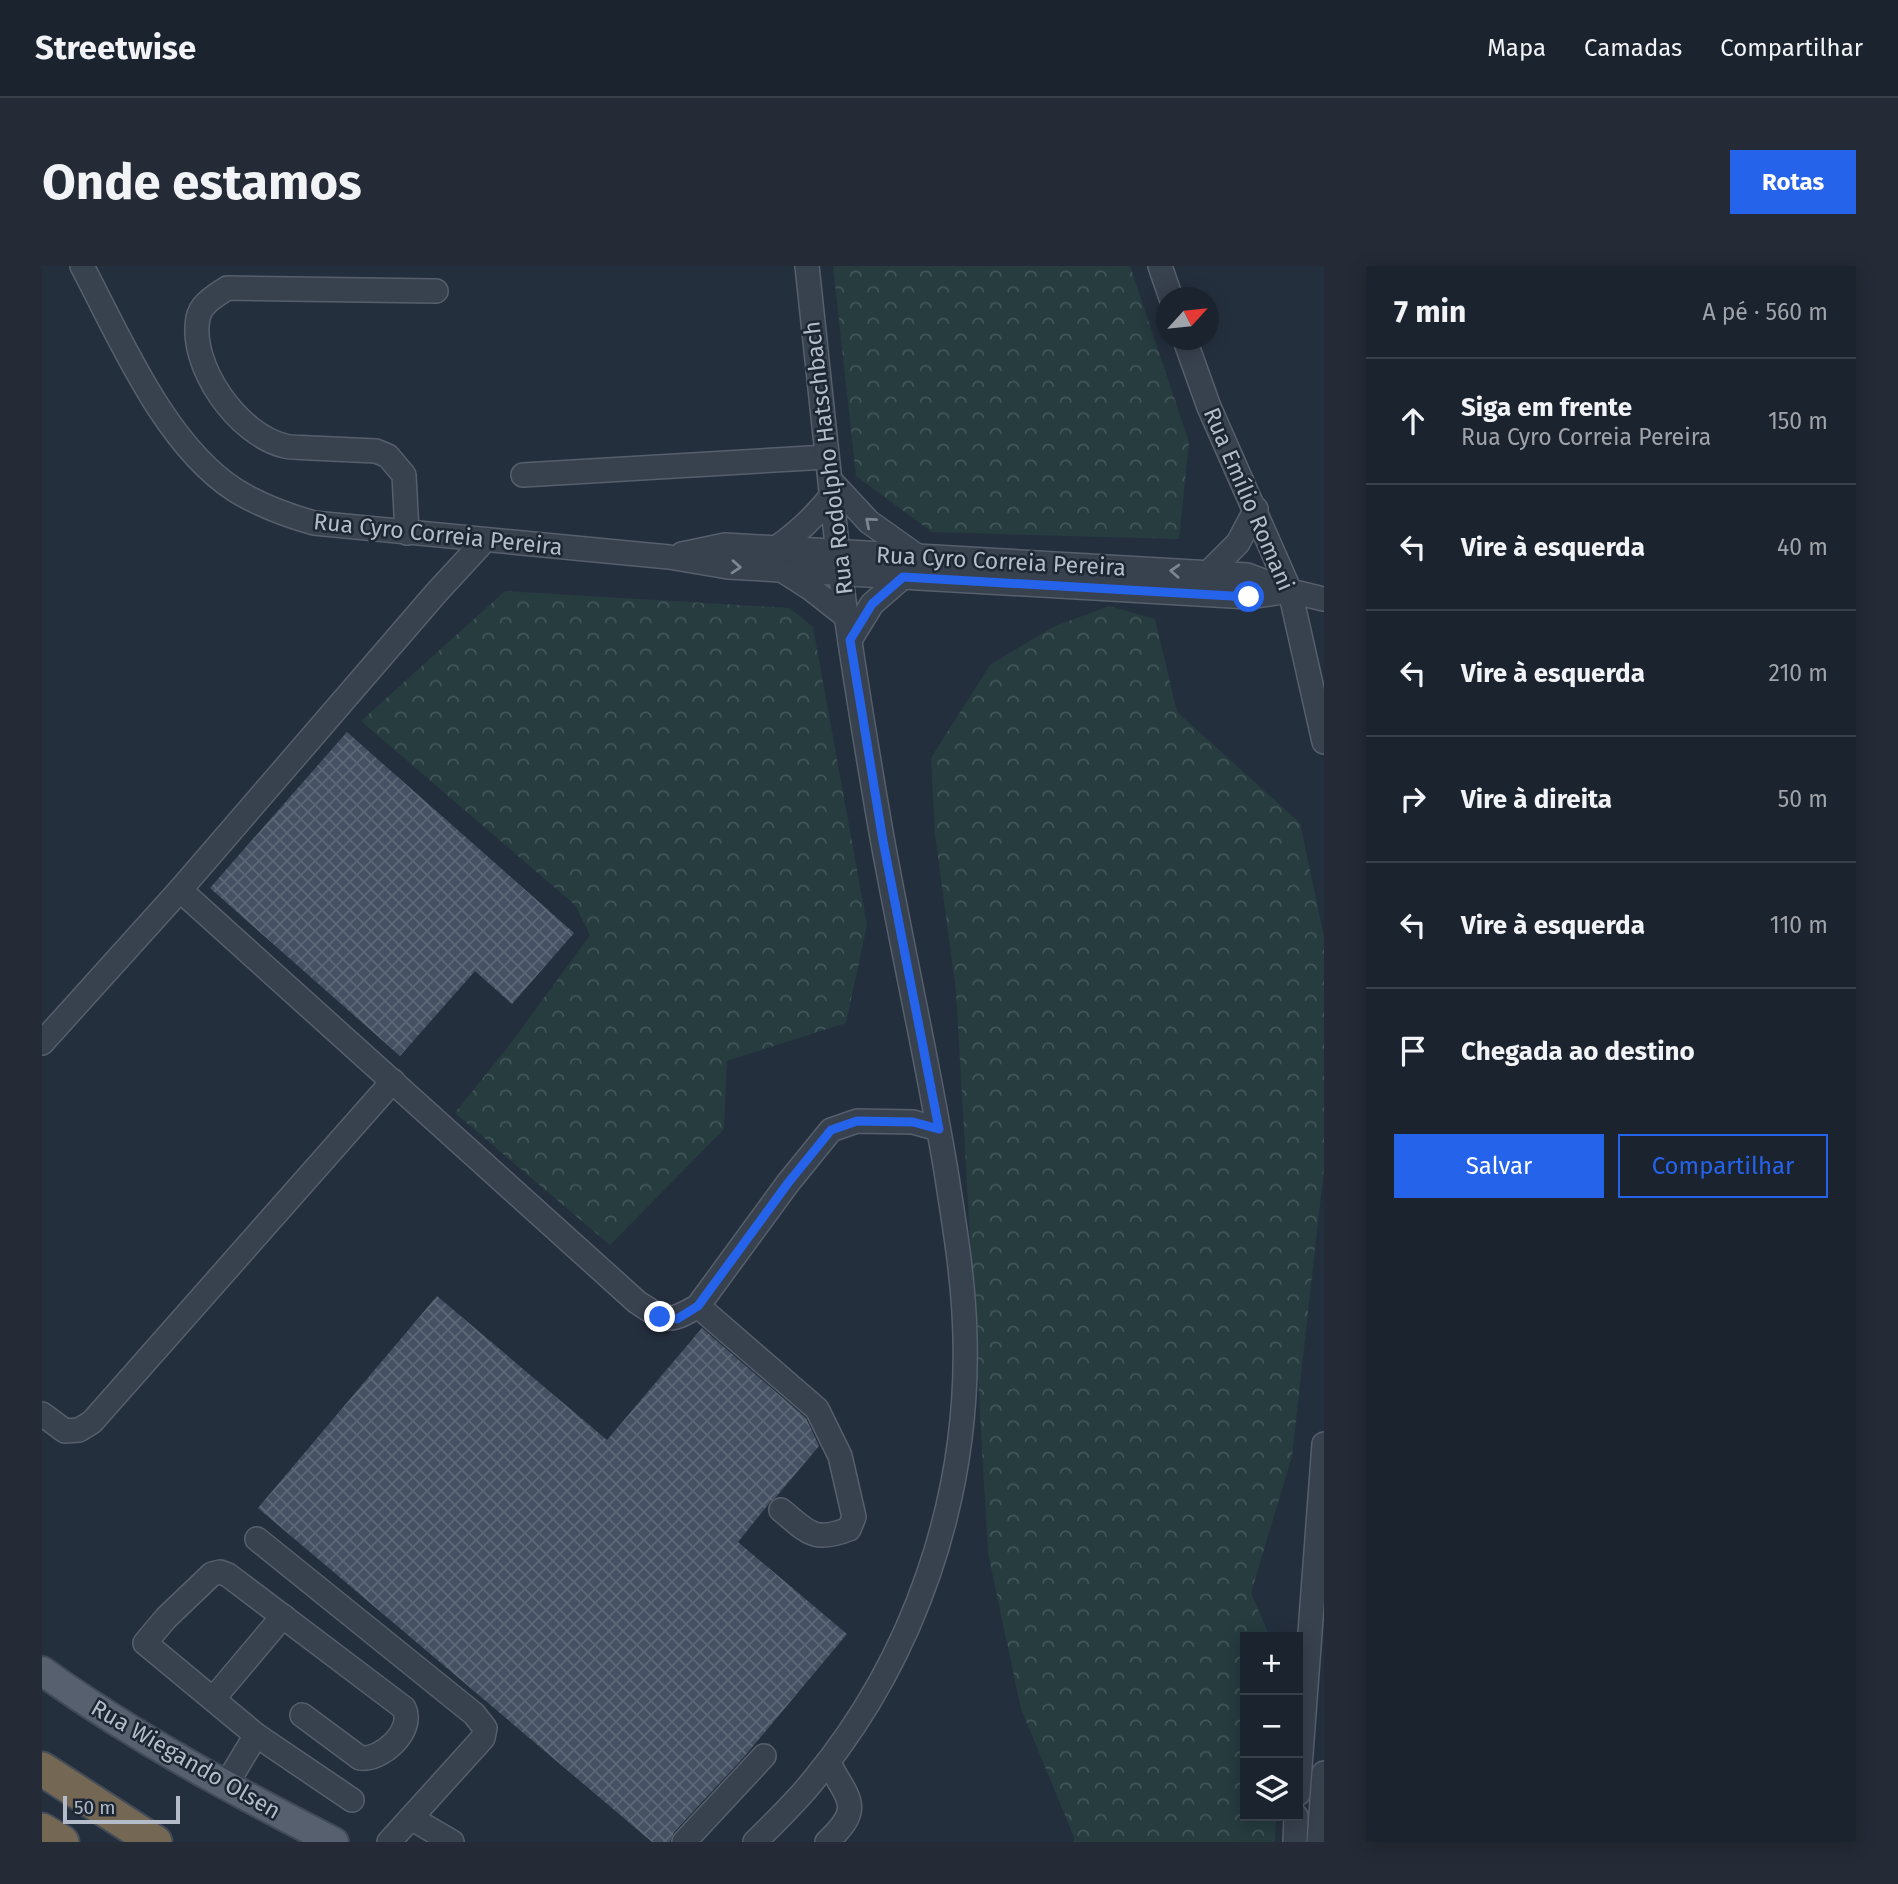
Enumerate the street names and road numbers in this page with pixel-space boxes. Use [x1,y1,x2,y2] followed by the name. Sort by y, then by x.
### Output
[797,320,859,596] street label: Rua Rodolpho Hatschbach
[1198,403,1300,595] street label: Rua Emílio Romani
[312,507,564,561] street label: Rua Cyro Correia Pereira
[875,540,1127,582] street label: Rua Cyro Correia Pereira
[86,1693,286,1825] street label: Rua Wiegando Olsen

